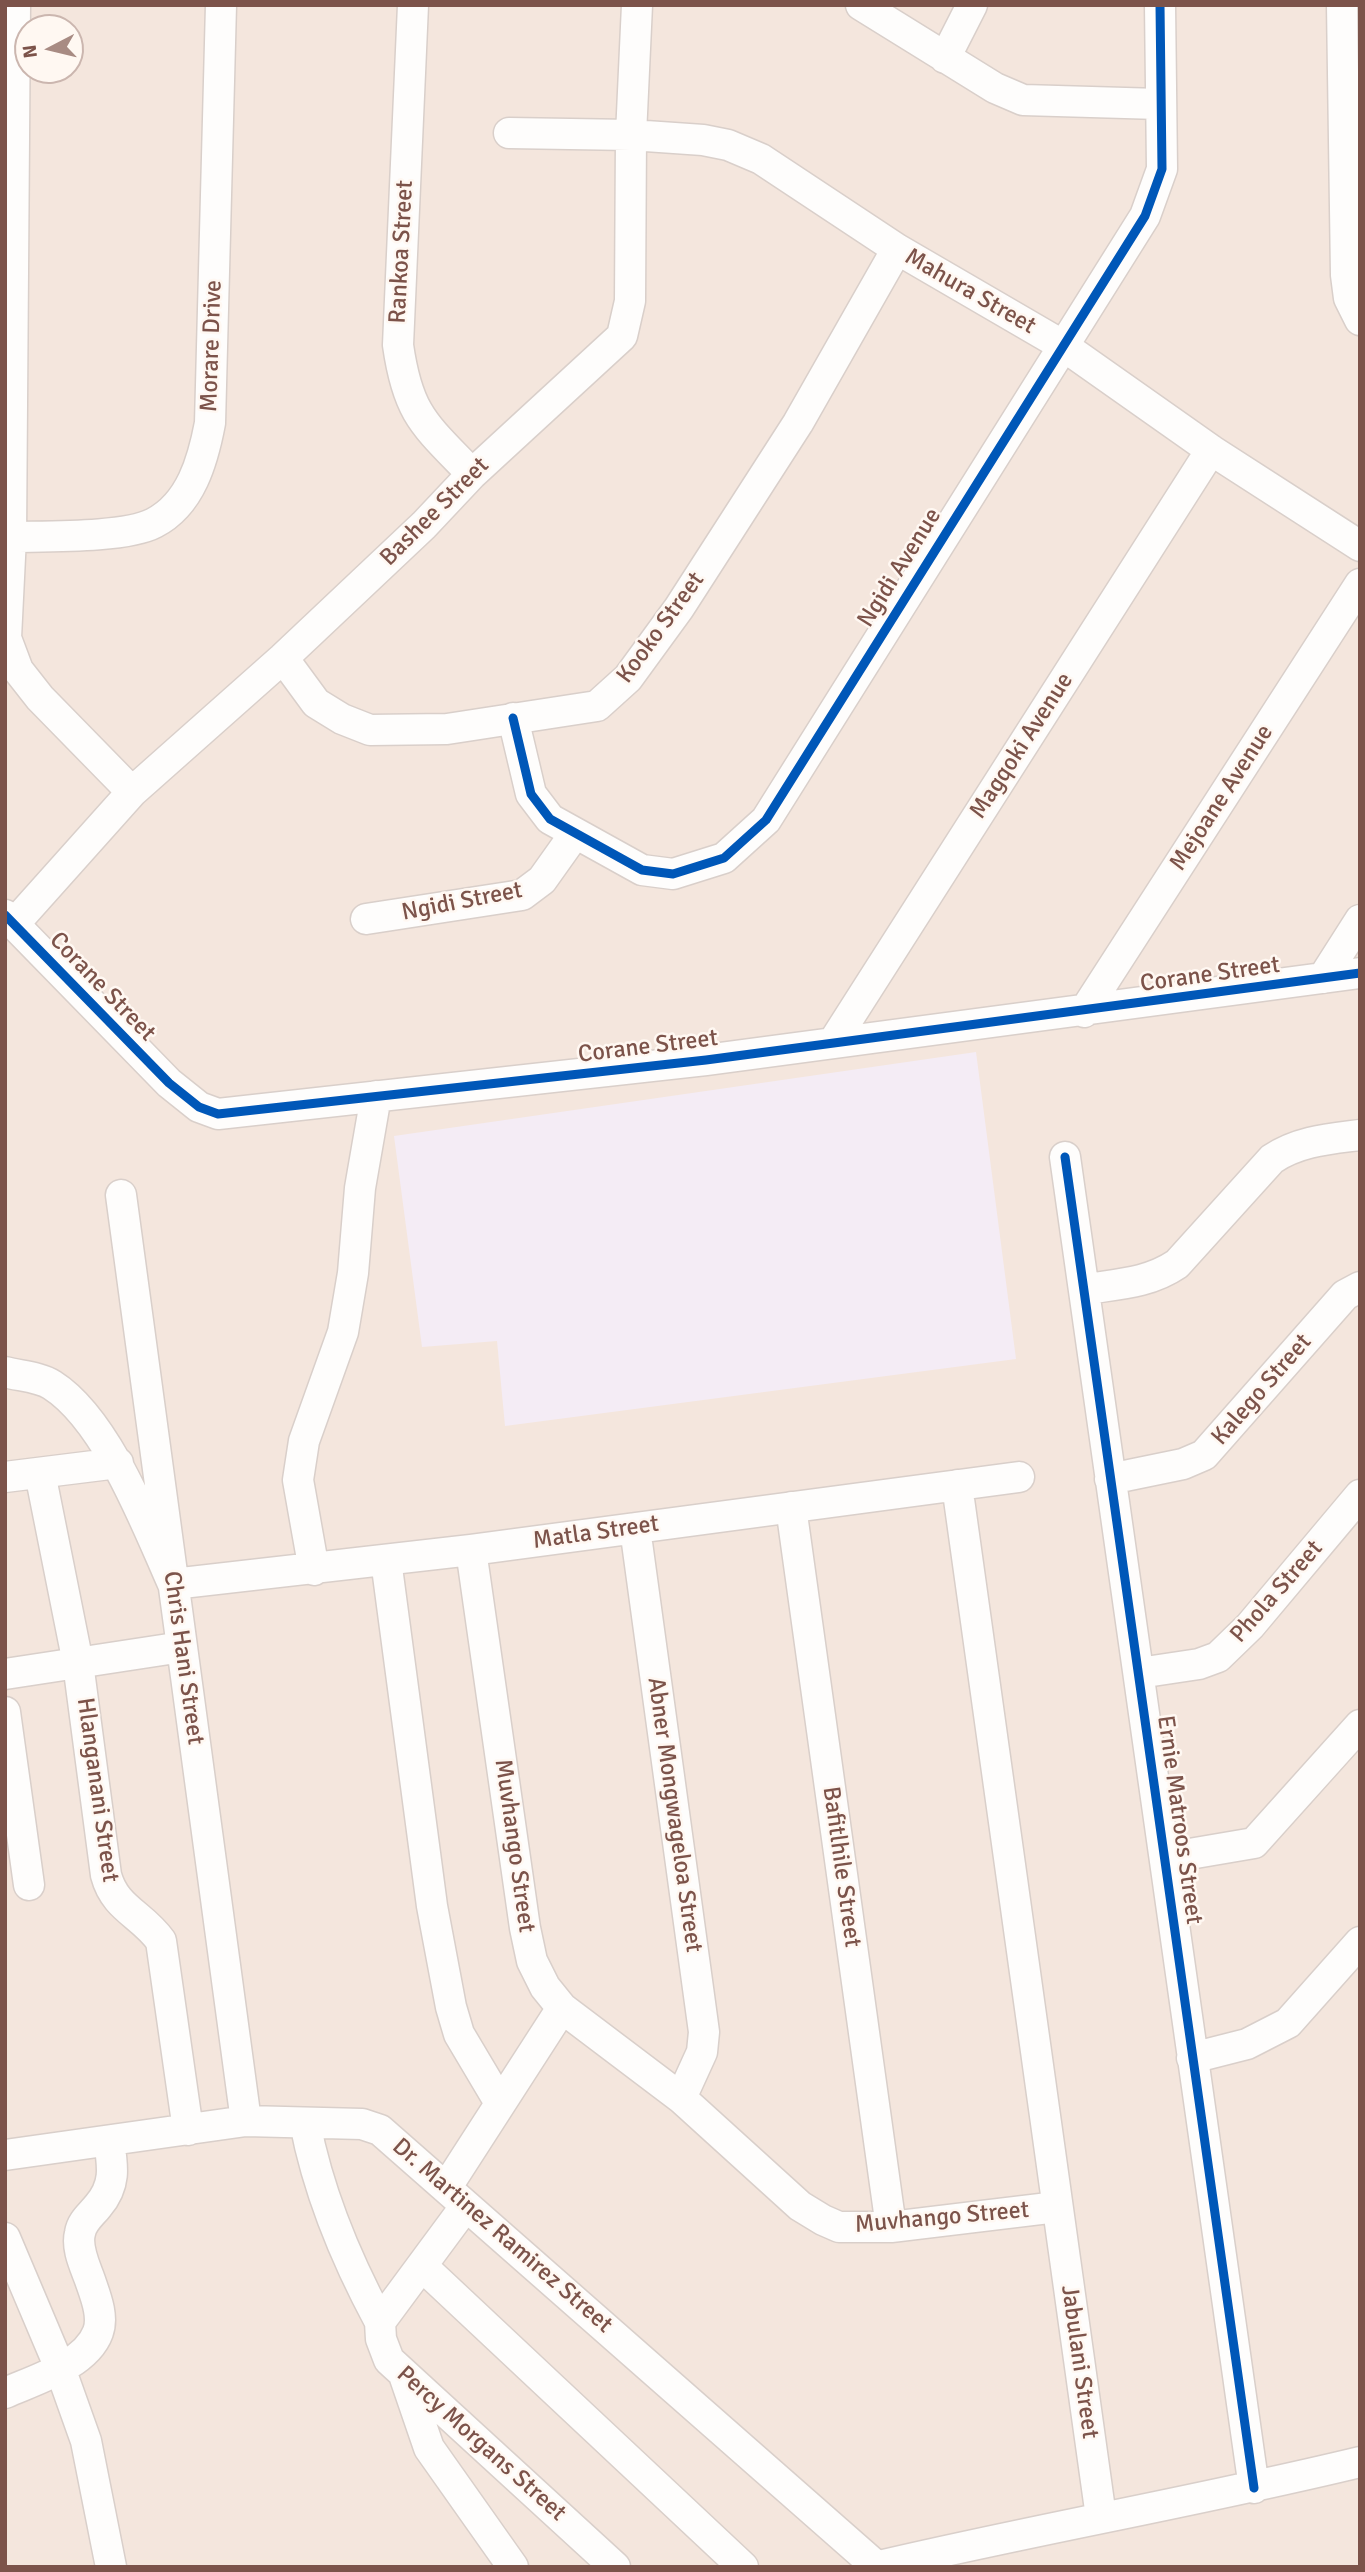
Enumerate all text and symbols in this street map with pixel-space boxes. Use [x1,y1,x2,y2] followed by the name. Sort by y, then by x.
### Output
[14,14,84,84] north arrow
[17,43,43,59] text: N
[384,180,420,324] street label: Rankoa Street
[899,243,1041,341] street label: Mahura Street
[195,280,229,412] street label: Morare Drive
[375,452,495,572] street label: Bashee Street
[852,503,948,633] street label: Ngidi Avenue
[611,567,711,689] street label: Kooko Street
[964,668,1080,824] street label: Magqoki Avenue
[1164,720,1280,876] street label: Mejoane Avenue
[399,876,525,928] street label: Ngidi Street
[43,926,161,1048] street label: Corane Street
[1138,951,1282,999] street label: Corane Street
[577,1024,719,1070] street label: Corane Street
[1206,1328,1318,1452] street label: Kalego Street
[531,1510,661,1556] street label: Matla Street
[1225,1535,1329,1649] street label: Phola Street
[157,1569,209,1747] street label: Chris Hani Street
[640,1676,708,1954] street label: Abner Mongwageloa Street
[70,1696,124,1884] street label: Hlanganani Street
[1150,1714,1208,1926] street label: Ernie Matroos Street
[488,1757,540,1935] street label: Muvhango Street
[815,1785,867,1949] street label: Bafitlhile Street
[386,2133,618,2339] street label: Dr. Martinez Ramirez Street
[854,2196,1030,2240] street label: Muvhango Street
[1054,2283,1104,2441] street label: Jabulani Street
[390,2360,572,2528] street label: Percy Morgans Street

